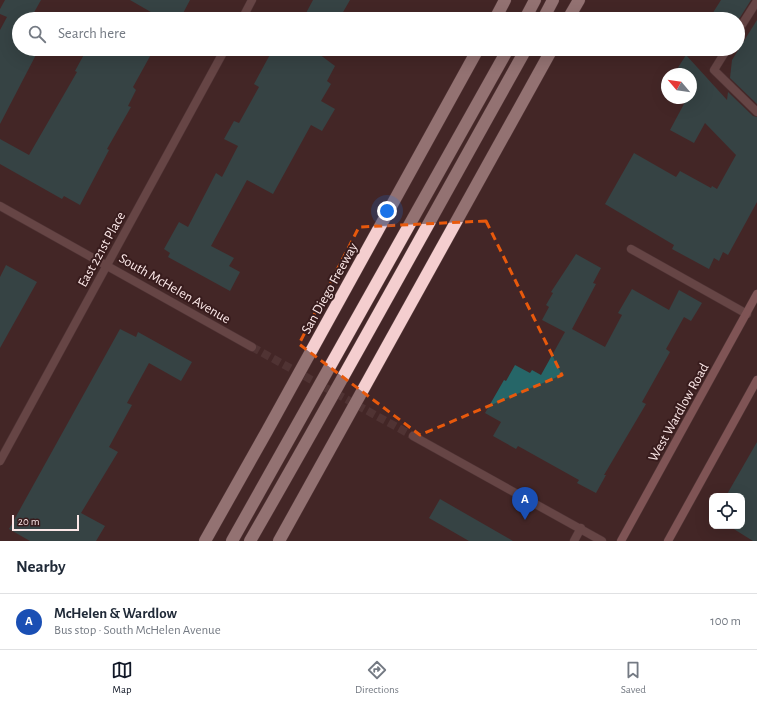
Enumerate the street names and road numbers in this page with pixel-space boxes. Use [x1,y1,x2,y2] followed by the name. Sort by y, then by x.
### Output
[76,210,128,289] street label: East 221st Place
[299,241,361,336] street label: San Diego Freeway
[116,251,233,326] street label: South McHelen Avenue
[646,361,712,464] street label: West Wardlow Road

